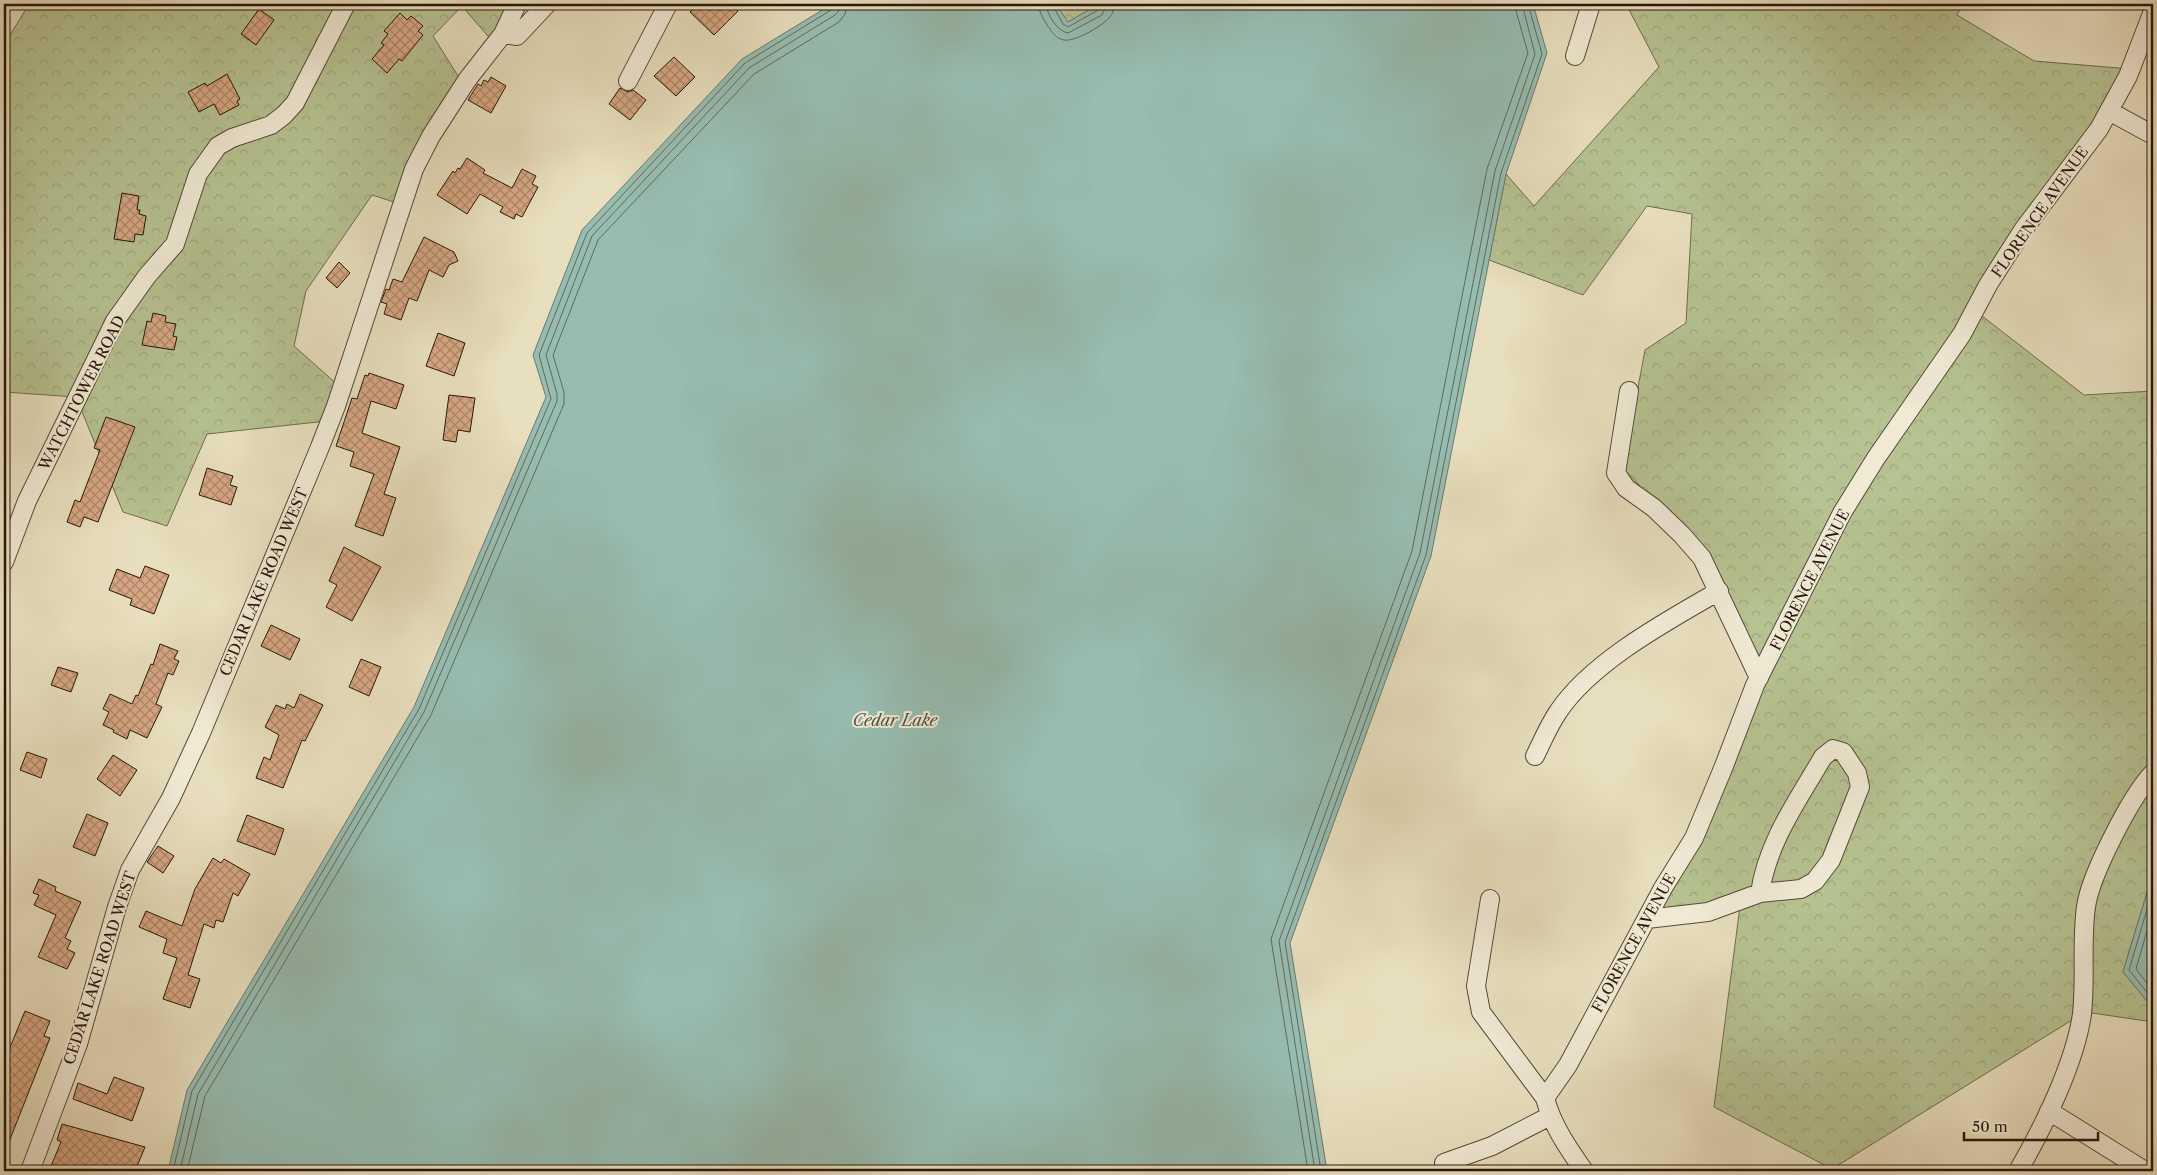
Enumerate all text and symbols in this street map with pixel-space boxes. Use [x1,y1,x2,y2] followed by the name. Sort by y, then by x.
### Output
[1987,142,2092,281] street label: FLORENCE AVENUE
[34,312,129,474] street label: WATCHTOWER ROAD
[215,484,312,679] street label: CEDAR LAKE ROAD WEST
[1766,506,1853,654] street label: FLORENCE AVENUE
[853,710,939,730] water label: Cedar Lake
[59,868,140,1067] street label: CEDAR LAKE ROAD WEST
[1587,870,1680,1016] street label: FLORENCE AVENUE
[1964,1110,2098,1142] scale bar
[1972,1117,2008,1136] text: 50 m

